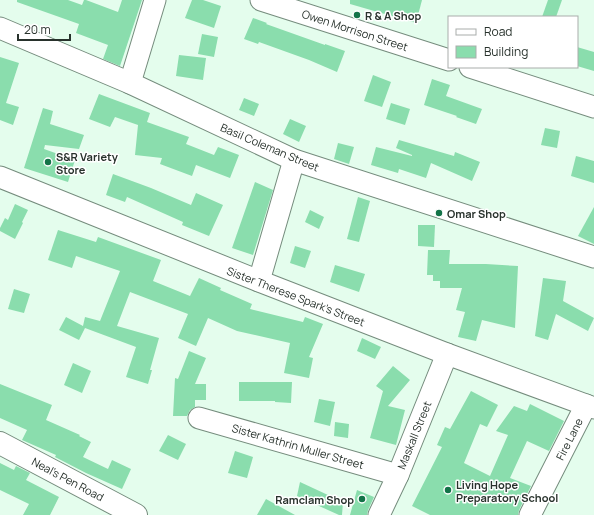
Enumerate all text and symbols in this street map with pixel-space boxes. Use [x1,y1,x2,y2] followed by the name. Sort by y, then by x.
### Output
[300,6,410,54] street label: Owen Morrison Street
[365,8,422,23] place label: R & A Shop
[352,10,362,20] marker: R & A Shop
[18,16,70,42] scale bar
[448,16,578,68] legend
[24,21,51,38] text: 20 m
[484,23,512,40] text: Road
[484,43,528,60] text: Building
[218,119,322,175] street label: Basil Coleman Street
[56,149,119,177] place label: S&R Variety Store
[43,157,53,167] marker: S&R Variety Store
[447,206,506,221] place label: Omar Shop
[434,208,444,218] marker: Omar Shop
[225,263,367,329] street label: Sister Therese Spark's Street
[393,399,435,471] street label: Maskall Street
[552,415,586,463] street label: Fire Lane
[230,420,366,472] street label: Sister Kathrin Muller Street
[29,454,107,504] street label: Neal's Pen Road
[456,477,558,505] place label: Living Hope Preparatory School
[443,485,453,495] marker: Living Hope Preparatory School
[275,492,354,507] place label: Ramclam Shop
[357,494,367,504] marker: Ramclam Shop

